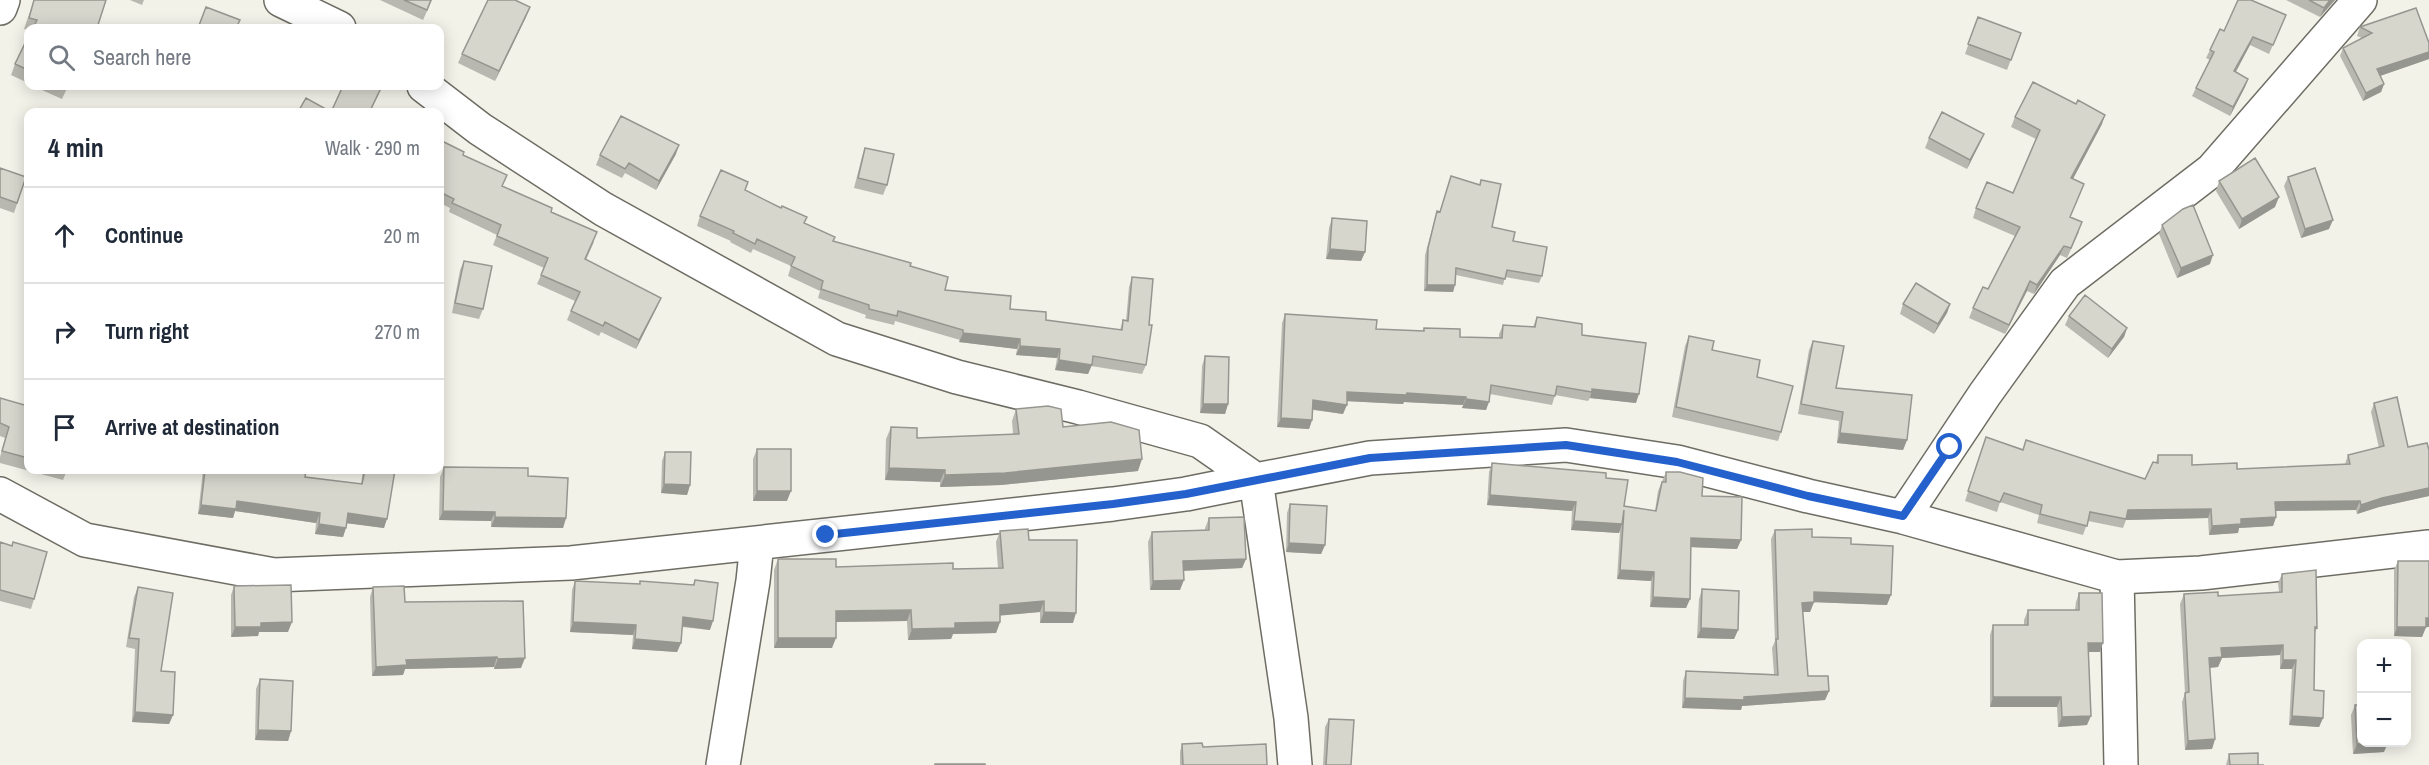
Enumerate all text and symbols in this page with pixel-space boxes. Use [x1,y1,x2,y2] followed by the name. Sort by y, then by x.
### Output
[24,24,444,90] search box
[45,41,78,74] icon: search
[93,42,191,72] text: Search here
[48,130,104,165] text: 4 min
[325,134,420,161] text: Walk · 290 m
[48,219,81,252] icon: ahead
[105,220,183,250] text: Continue
[384,222,420,249] text: 20 m
[48,315,81,348] icon: right
[105,316,189,346] text: Turn right
[374,318,420,345] text: 270 m
[48,411,81,444] icon: arrive
[105,412,279,442] text: Arrive at destination
[1936,433,1962,459] route start
[812,521,838,547] route end
[2357,639,2411,747] map controls
[2357,639,2411,693] button: +
[2357,693,2411,747] button: −

